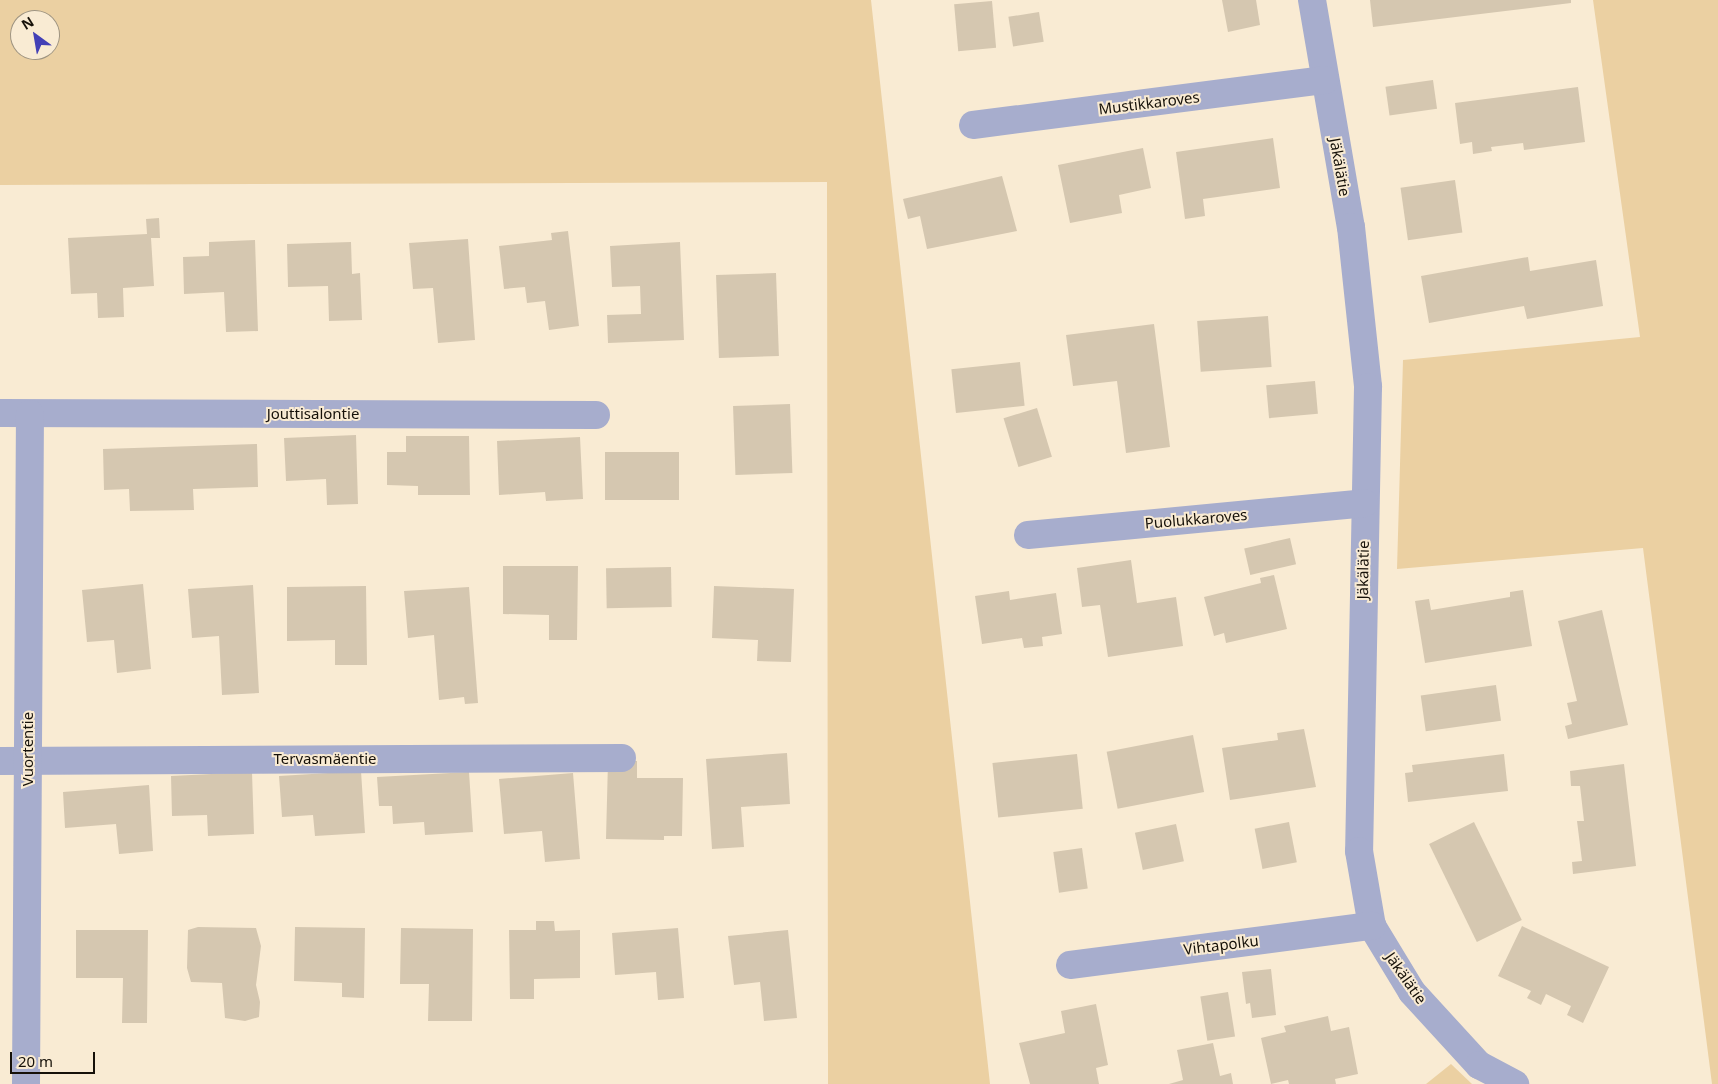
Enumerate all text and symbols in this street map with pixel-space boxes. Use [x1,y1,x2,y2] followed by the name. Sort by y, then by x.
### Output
[10,10,60,60] north arrow
[17,12,37,34] text: N
[1097,88,1201,118] street label: Mustikkaroves
[1326,136,1354,198] street label: Jäkälätie
[267,405,359,423] street label: Jouttisalontie
[1144,506,1248,532] street label: Puolukkaroves
[1353,540,1373,600] street label: Jäkälätie
[19,712,37,786] street label: Vuortentie
[273,750,377,768] street label: Tervasmäentie
[1182,931,1260,959] street label: Vihtapolku
[1382,949,1430,1007] street label: Jäkälätie
[12,1042,98,1074] scale bar
[18,1051,53,1071] text: 20 m

